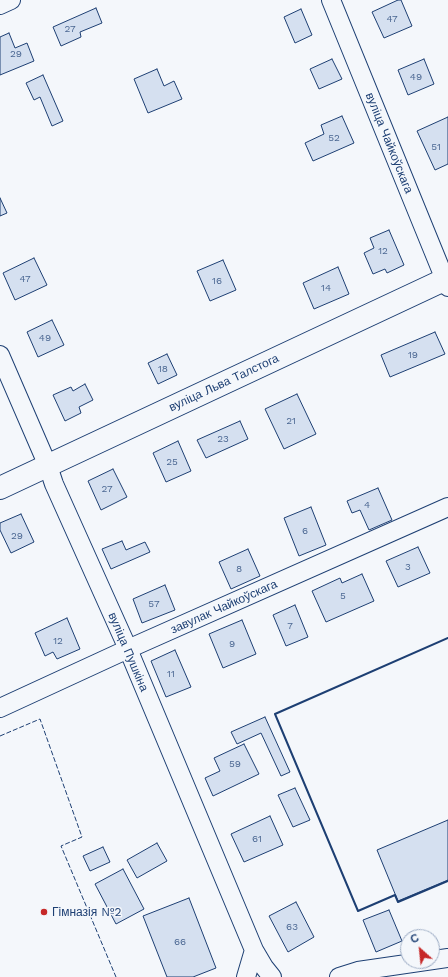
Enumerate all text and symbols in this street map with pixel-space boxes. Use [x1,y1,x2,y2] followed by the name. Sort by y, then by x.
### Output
[386,13,398,25] house number: 47
[64,23,76,35] house number: 27
[10,48,22,60] house number: 29
[410,71,422,83] house number: 49
[362,90,416,196] street label: вуліца Чайкоўскага
[328,132,340,144] house number: 52
[431,141,441,153] house number: 51
[378,245,388,257] house number: 12
[19,273,31,285] house number: 47
[212,275,222,287] house number: 16
[321,282,331,294] house number: 14
[39,332,51,344] house number: 49
[408,349,418,361] house number: 19
[167,351,281,415] street label: вуліца Льва Талстога
[158,363,168,375] house number: 18
[286,415,296,427] house number: 21
[217,433,229,445] house number: 23
[166,456,178,468] house number: 25
[101,483,113,495] house number: 27
[364,499,370,511] house number: 4
[302,525,308,537] house number: 6
[11,530,23,542] house number: 29
[405,561,411,573] house number: 3
[236,563,242,575] house number: 8
[168,577,280,637] street label: завулак Чайкоўскага
[340,590,346,602] house number: 5
[148,598,160,610] house number: 57
[105,610,151,694] street label: вуліца Пушкіна
[287,620,293,632] house number: 7
[53,635,63,647] house number: 12
[229,638,235,650] house number: 9
[167,668,175,680] house number: 11
[229,758,241,770] house number: 59
[252,833,262,845] house number: 61
[52,905,121,919] place label: Гімназія №2
[39,907,49,917] marker: Гімназія №2
[286,921,298,933] house number: 63
[400,929,440,969] north arrow
[408,931,421,946] text: С
[174,936,186,948] house number: 66

